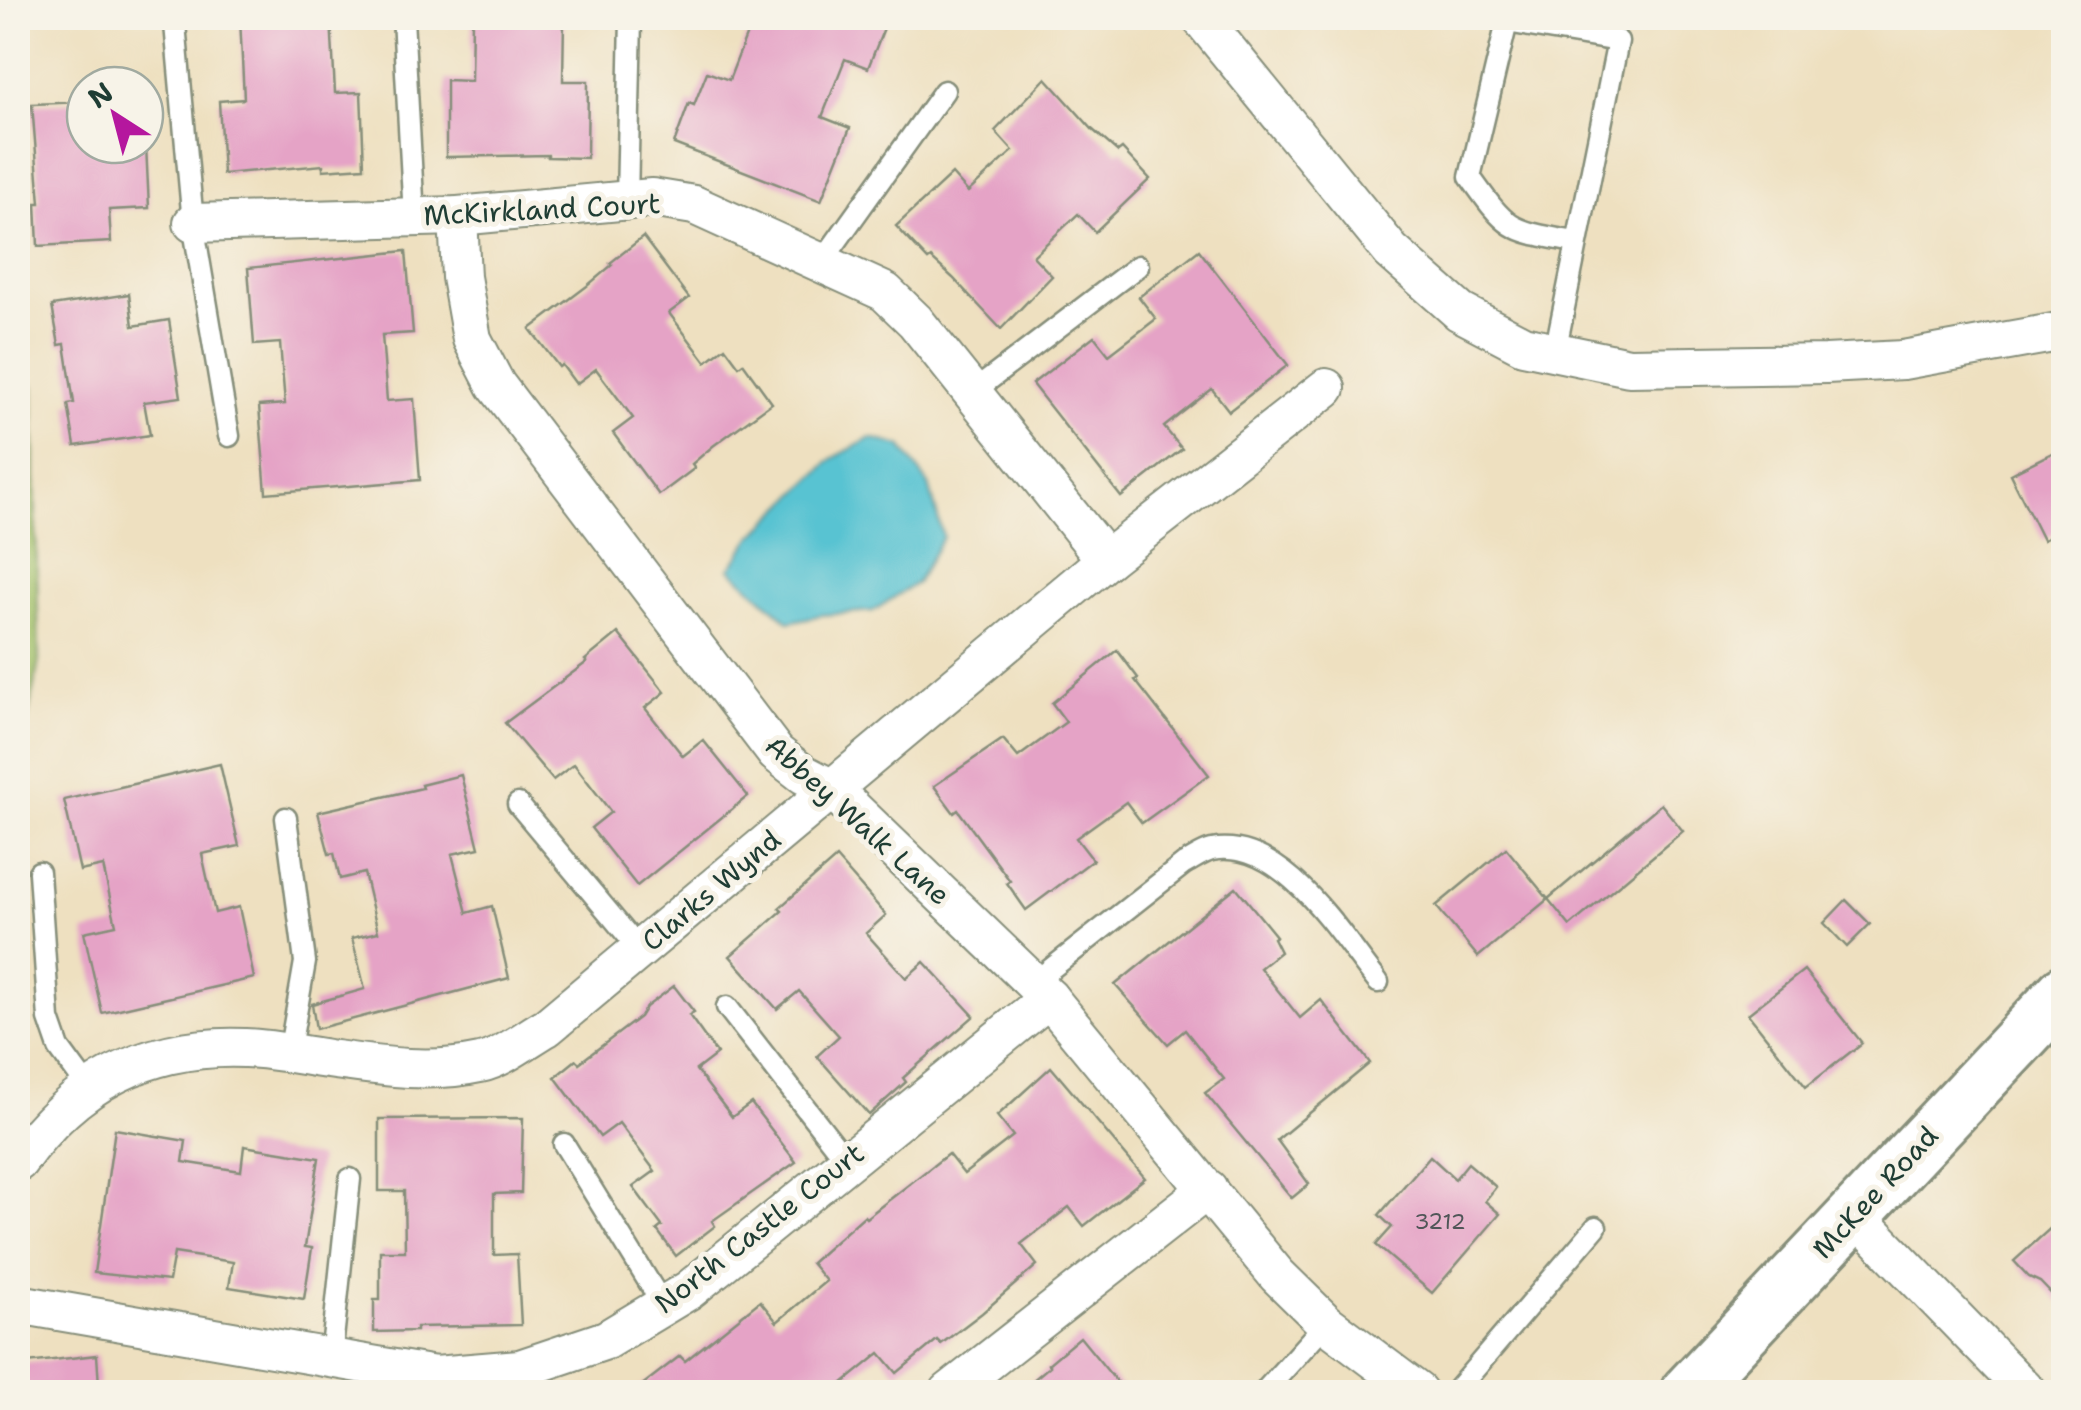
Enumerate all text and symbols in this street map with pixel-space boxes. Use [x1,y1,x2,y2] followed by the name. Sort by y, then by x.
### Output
[65,65,165,165] north arrow
[80,73,120,117] text: N
[422,184,662,234] street label: McKirkland Court
[757,727,959,913] street label: Abbey Walk Lane
[633,821,789,959] street label: Clarks Wynd
[1804,1117,1946,1267] street label: McKee Road
[646,1134,872,1322] street label: North Castle Court
[1414,1207,1466,1236] house number: 3212

